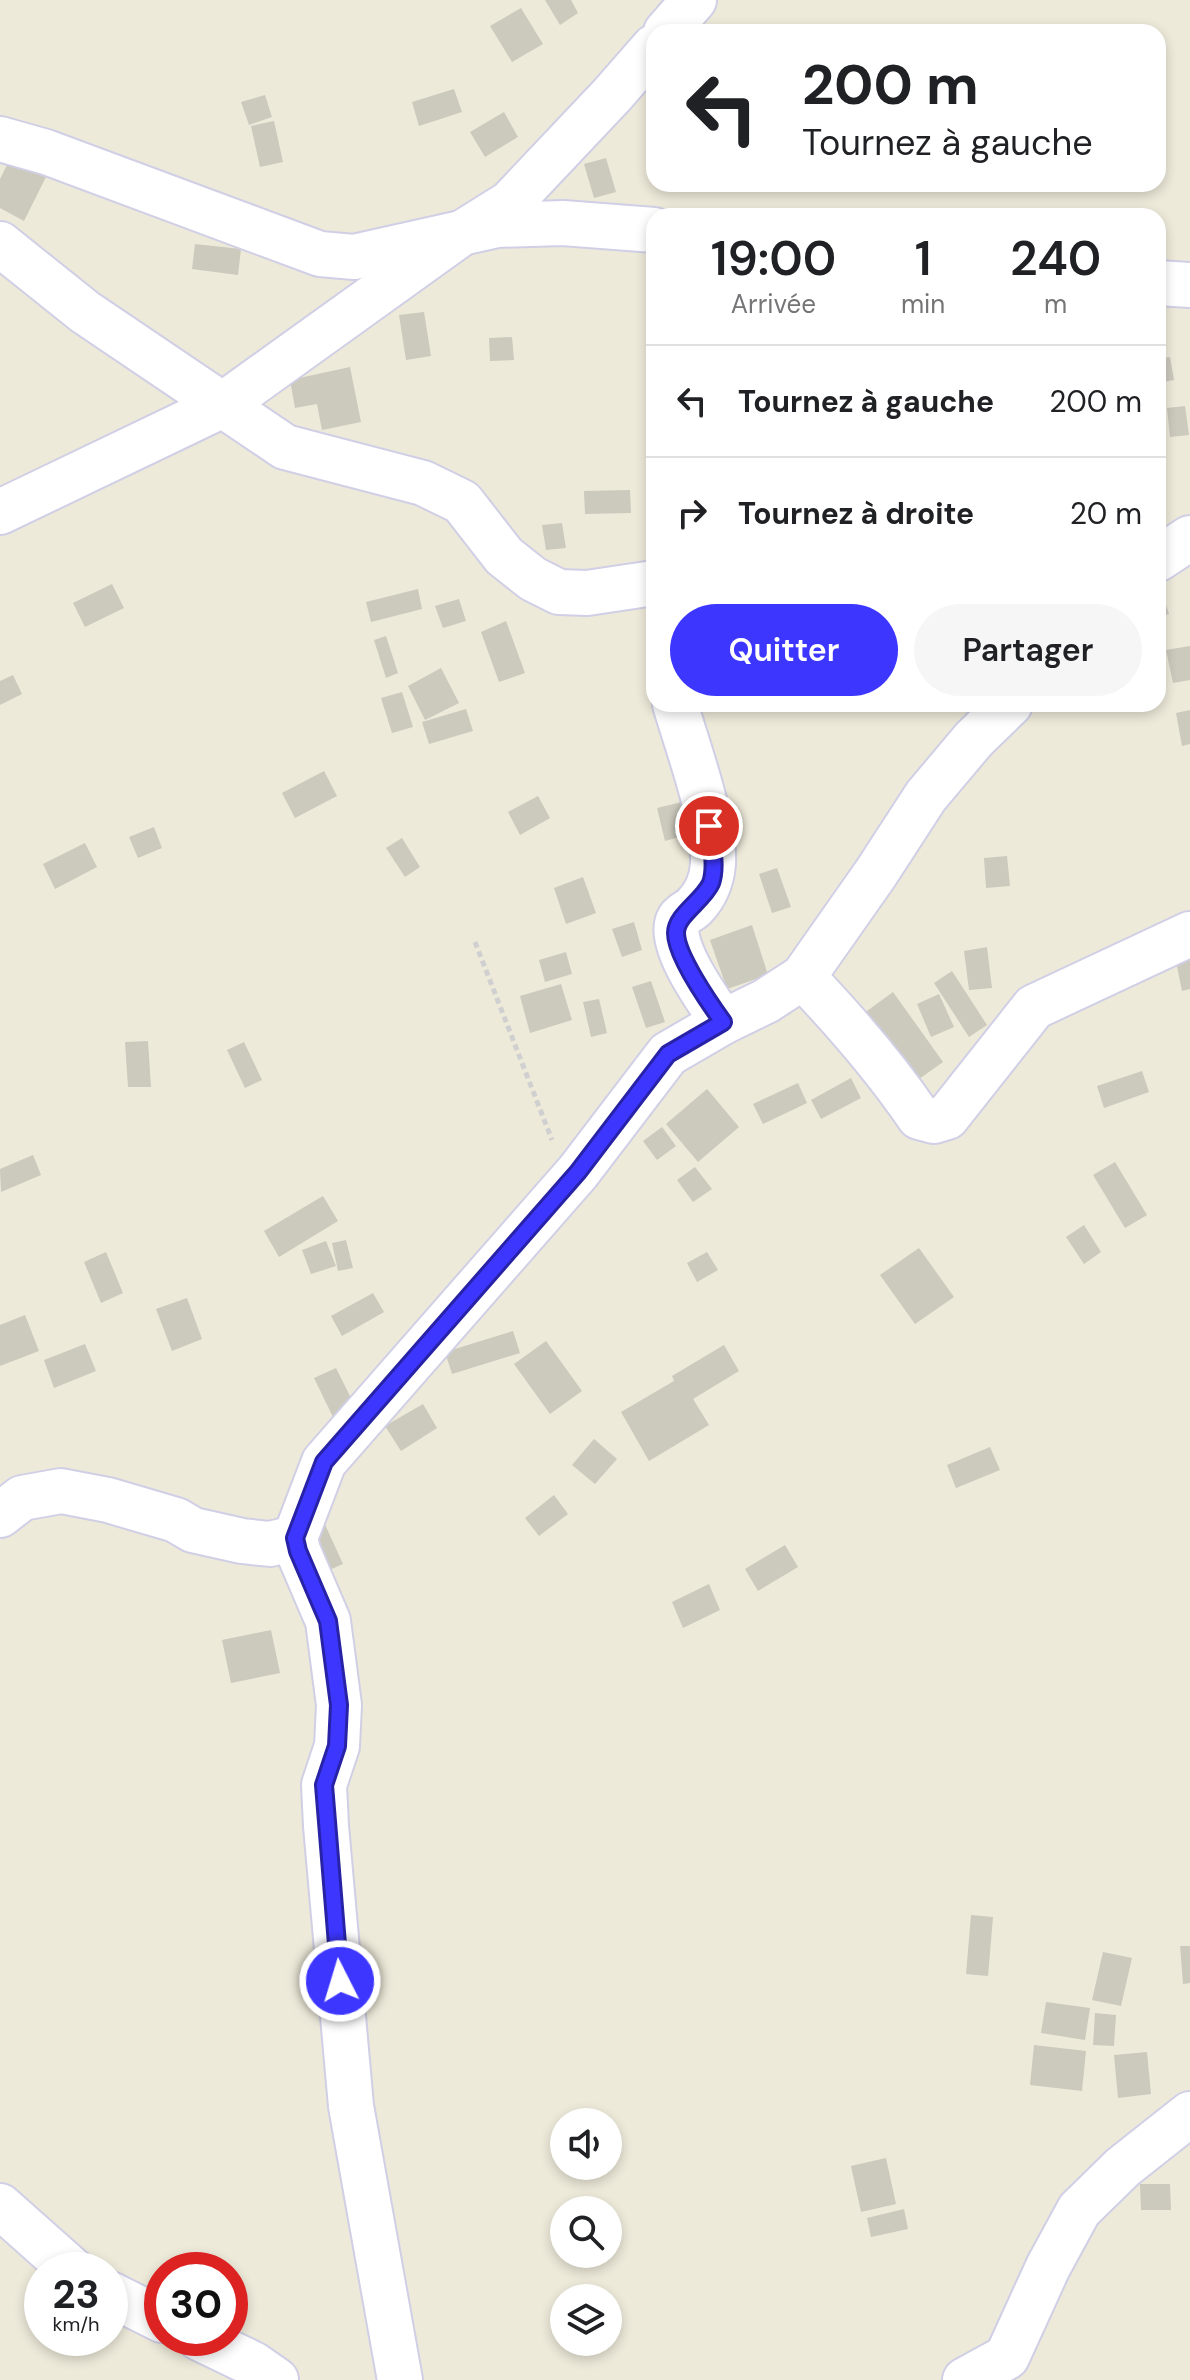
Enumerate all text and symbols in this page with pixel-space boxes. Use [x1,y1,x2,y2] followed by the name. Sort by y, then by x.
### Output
[802,48,979,121] text: 200 m
[670,56,774,160] icon: left
[802,119,1093,166] text: Tournez à gauche
[711,227,836,290] text: 19:00
[915,227,931,290] text: 1
[1010,227,1101,290] text: 240
[731,287,816,321] text: Arrivée
[901,287,945,321] text: min
[1044,287,1067,321] text: m
[670,379,714,423] icon: left
[738,382,994,421] text: Tournez à gauche
[1049,382,1142,421] text: 200 m
[670,491,714,535] icon: right
[738,494,974,533] text: Tournez à droite
[1070,494,1142,533] text: 20 m
[670,604,898,696] button: Quitter
[914,604,1142,696] button: Partager
[675,792,743,860] pin
[687,804,731,848] icon: arrive
[298,1939,382,2023] position arrow
[550,2108,622,2356] map controls
[550,2108,622,2180] button: sound
[550,2196,622,2268] button: search
[144,2252,248,2356] speed limit sign: 30
[52,2268,100,2320] text: 23
[550,2284,622,2356] button: layers
[52,2311,100,2337] text: km/h

